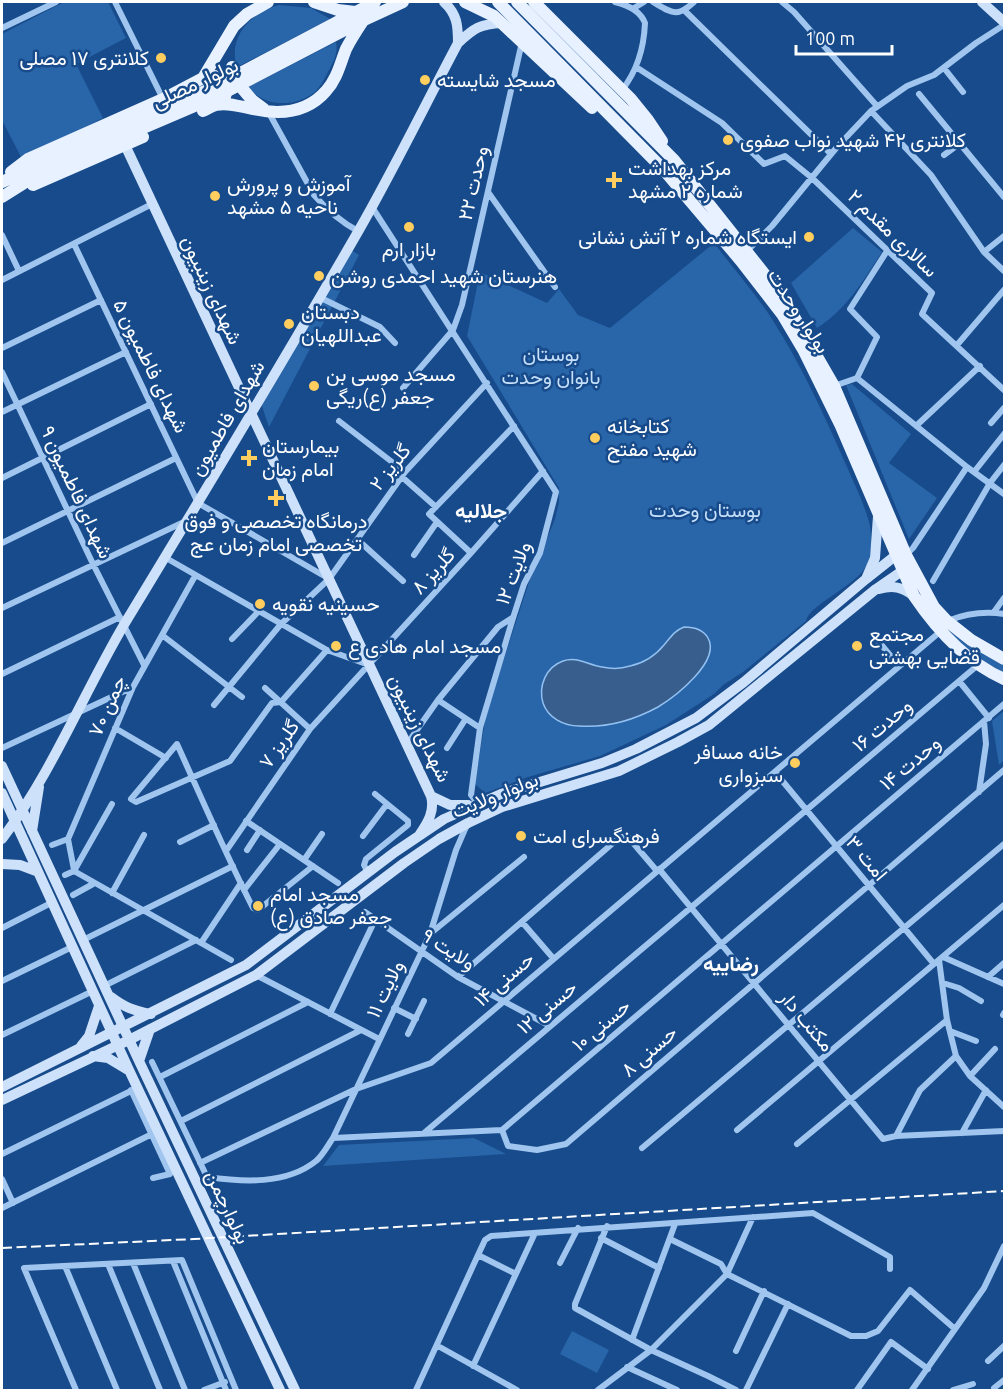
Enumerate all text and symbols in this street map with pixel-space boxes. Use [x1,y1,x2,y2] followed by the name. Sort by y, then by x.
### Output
[796,18,892,56] scale bar
[805,28,855,48] text: 100 m
[19,46,149,71] place label: کلانتری ۱۷ مصلی
[154,51,168,65] marker: کلانتری ۱۷ مصلی
[148,53,243,114] street label: بولوار مصلی
[437,68,556,92] place label: مسجد شایسته
[418,73,432,87] marker: مسجد شایسته
[740,128,966,153] place label: کلانتری ۴۲ شهید نواب صفوی
[721,133,735,147] marker: کلانتری ۴۲ شهید نواب صفوی
[453,143,494,223] street label: وحدت ۲۲
[628,156,743,204] place label: مرکز بهداشت شماره ۲ مشهد
[605,171,623,189] marker: مرکز بهداشت شماره ۲ مشهد
[227,172,352,220] place label: آموزش و پرورش ناحیه ۵ مشهد
[842,184,943,283] street label: سالاری مقدم ۲
[208,189,222,203] marker: آموزش و پرورش ناحیه ۵ مشهد
[402,220,416,234] marker: بازار ارم
[578,225,797,250] place label: ایستگاه شماره ۲ آتش نشانی
[802,230,816,244] marker: ایستگاه شماره ۲ آتش نشانی
[175,232,248,349] street label: شهدای زینبیون
[382,237,436,262] place label: بازار ارم
[331,264,557,289] place label: هنرستان شهید احمدی روشن
[762,264,835,358] street label: بولوار وحدت
[312,269,326,283] marker: هنرستان شهید احمدی روشن
[107,295,194,437] street label: شهدای فاطمیون ۵
[301,300,382,348] place label: دبستان عبداللهیان
[282,317,296,331] marker: دبستان عبداللهیان
[502,342,600,390] park label: بوستان بانوان وحدت
[184,356,271,481] street label: شهدای فاطمیون
[326,362,456,411] place label: مسجد موسی بن جعفر (ع)ریگی
[307,379,321,393] marker: مسجد موسی بن جعفر (ع)ریگی
[607,414,697,463] place label: کتابخانه شهید مفتح
[35,422,118,563] street label: شهدای فاطمیون ۹
[588,431,602,445] marker: کتابخانه شهید مفتح
[262,434,339,482] place label: بیمارستان امام زمان
[364,439,417,496] street label: گلریز ۲
[240,449,258,467] marker: بیمارستان امام زمان
[267,489,285,507] marker: درمانگاه تخصصی و فوق تخصصی امام زمان عج
[455,498,507,523] district label: جلالیه
[649,498,761,523] park label: بوستان وحدت
[185,509,367,558] place label: درمانگاه تخصصی و فوق تخصصی امام زمان عج
[490,538,537,608] street label: ولایت ۱۲
[406,543,461,600] street label: گلریز ۸
[272,592,380,617] place label: حسینیه نقویه
[253,597,267,611] marker: حسینیه نقویه
[869,622,980,670] place label: مجتمع قضایی بهشتی
[348,634,501,660] place label: مسجد امام هادی ع
[329,639,343,653] marker: مسجد امام هادی ع
[850,639,864,653] marker: مجتمع قضایی بهشتی
[383,670,456,786] street label: شهدای زینبیون
[83,672,133,741] street label: چمن ۷۰
[847,693,917,758] street label: وحدت ۱۶
[254,715,305,774] street label: گلریز ۷
[875,731,946,796] street label: وحدت ۱۴
[693,740,783,788] place label: خانه مسافر سبزواری
[788,756,802,770] marker: خانه مسافر سبزواری
[449,767,542,824] street label: بولوار ولایت
[533,824,660,849] place label: فرهنگسرای امت
[514,829,528,843] marker: فرهنگسرای امت
[842,831,893,885] street label: امت ۳
[270,882,392,931] place label: مسجد امام جعفر صادق (ع)
[251,899,265,913] marker: مسجد امام جعفر صادق (ع)
[417,923,480,976] street label: ولایت ۹
[469,946,539,1012] street label: حسنی ۱۴
[703,951,759,977] district label: رضاییه
[361,956,410,1022] street label: ولایت ۱۱
[512,975,582,1039] street label: حسنی ۱۲
[773,985,839,1057] street label: مکتب دار
[567,994,635,1056] street label: حسنی ۱۰
[616,1020,682,1082] street label: حسنی ۸
[199,1166,255,1249] street label: بولوارچمن

